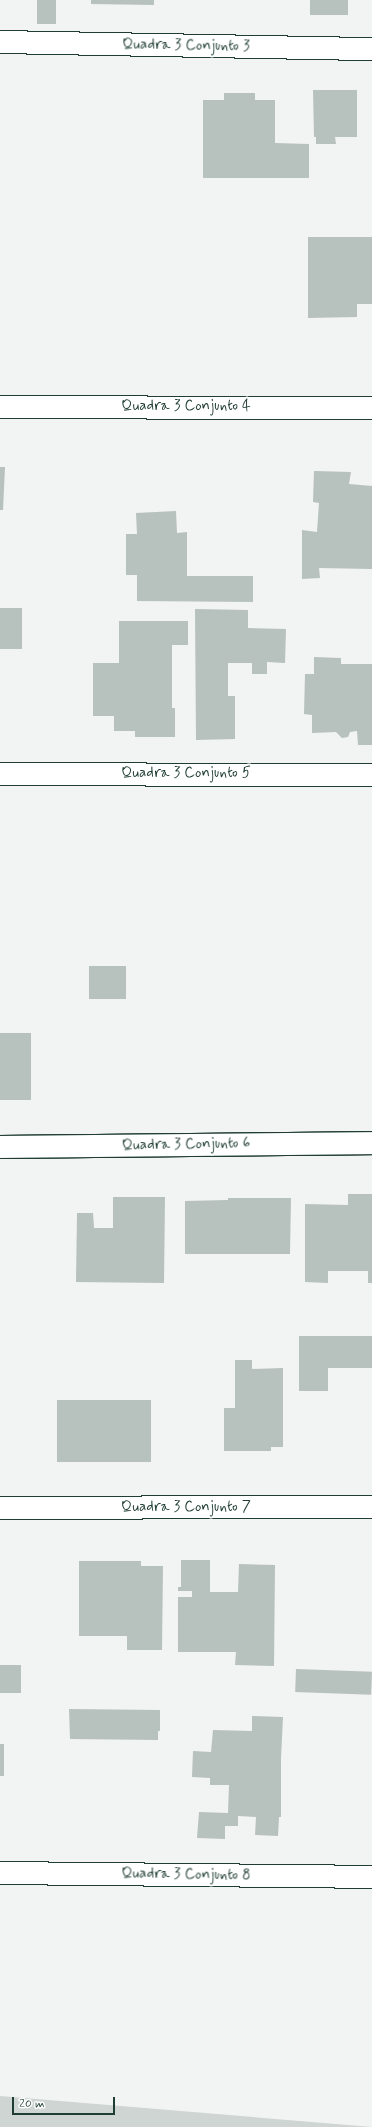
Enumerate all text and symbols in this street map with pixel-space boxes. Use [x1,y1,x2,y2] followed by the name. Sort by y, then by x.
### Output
[122,36,250,56] street label: Quadra 3 Conjunto 3
[121,398,251,416] street label: Quadra 3 Conjunto 4
[121,765,251,783] street label: Quadra 3 Conjunto 5
[122,1135,250,1155] street label: Quadra 3 Conjunto 6
[121,1499,251,1517] street label: Quadra 3 Conjunto 7
[121,1865,251,1885] street label: Quadra 3 Conjunto 8
[14,2089,117,2115] scale bar
[19,2096,45,2112] text: 20 m

